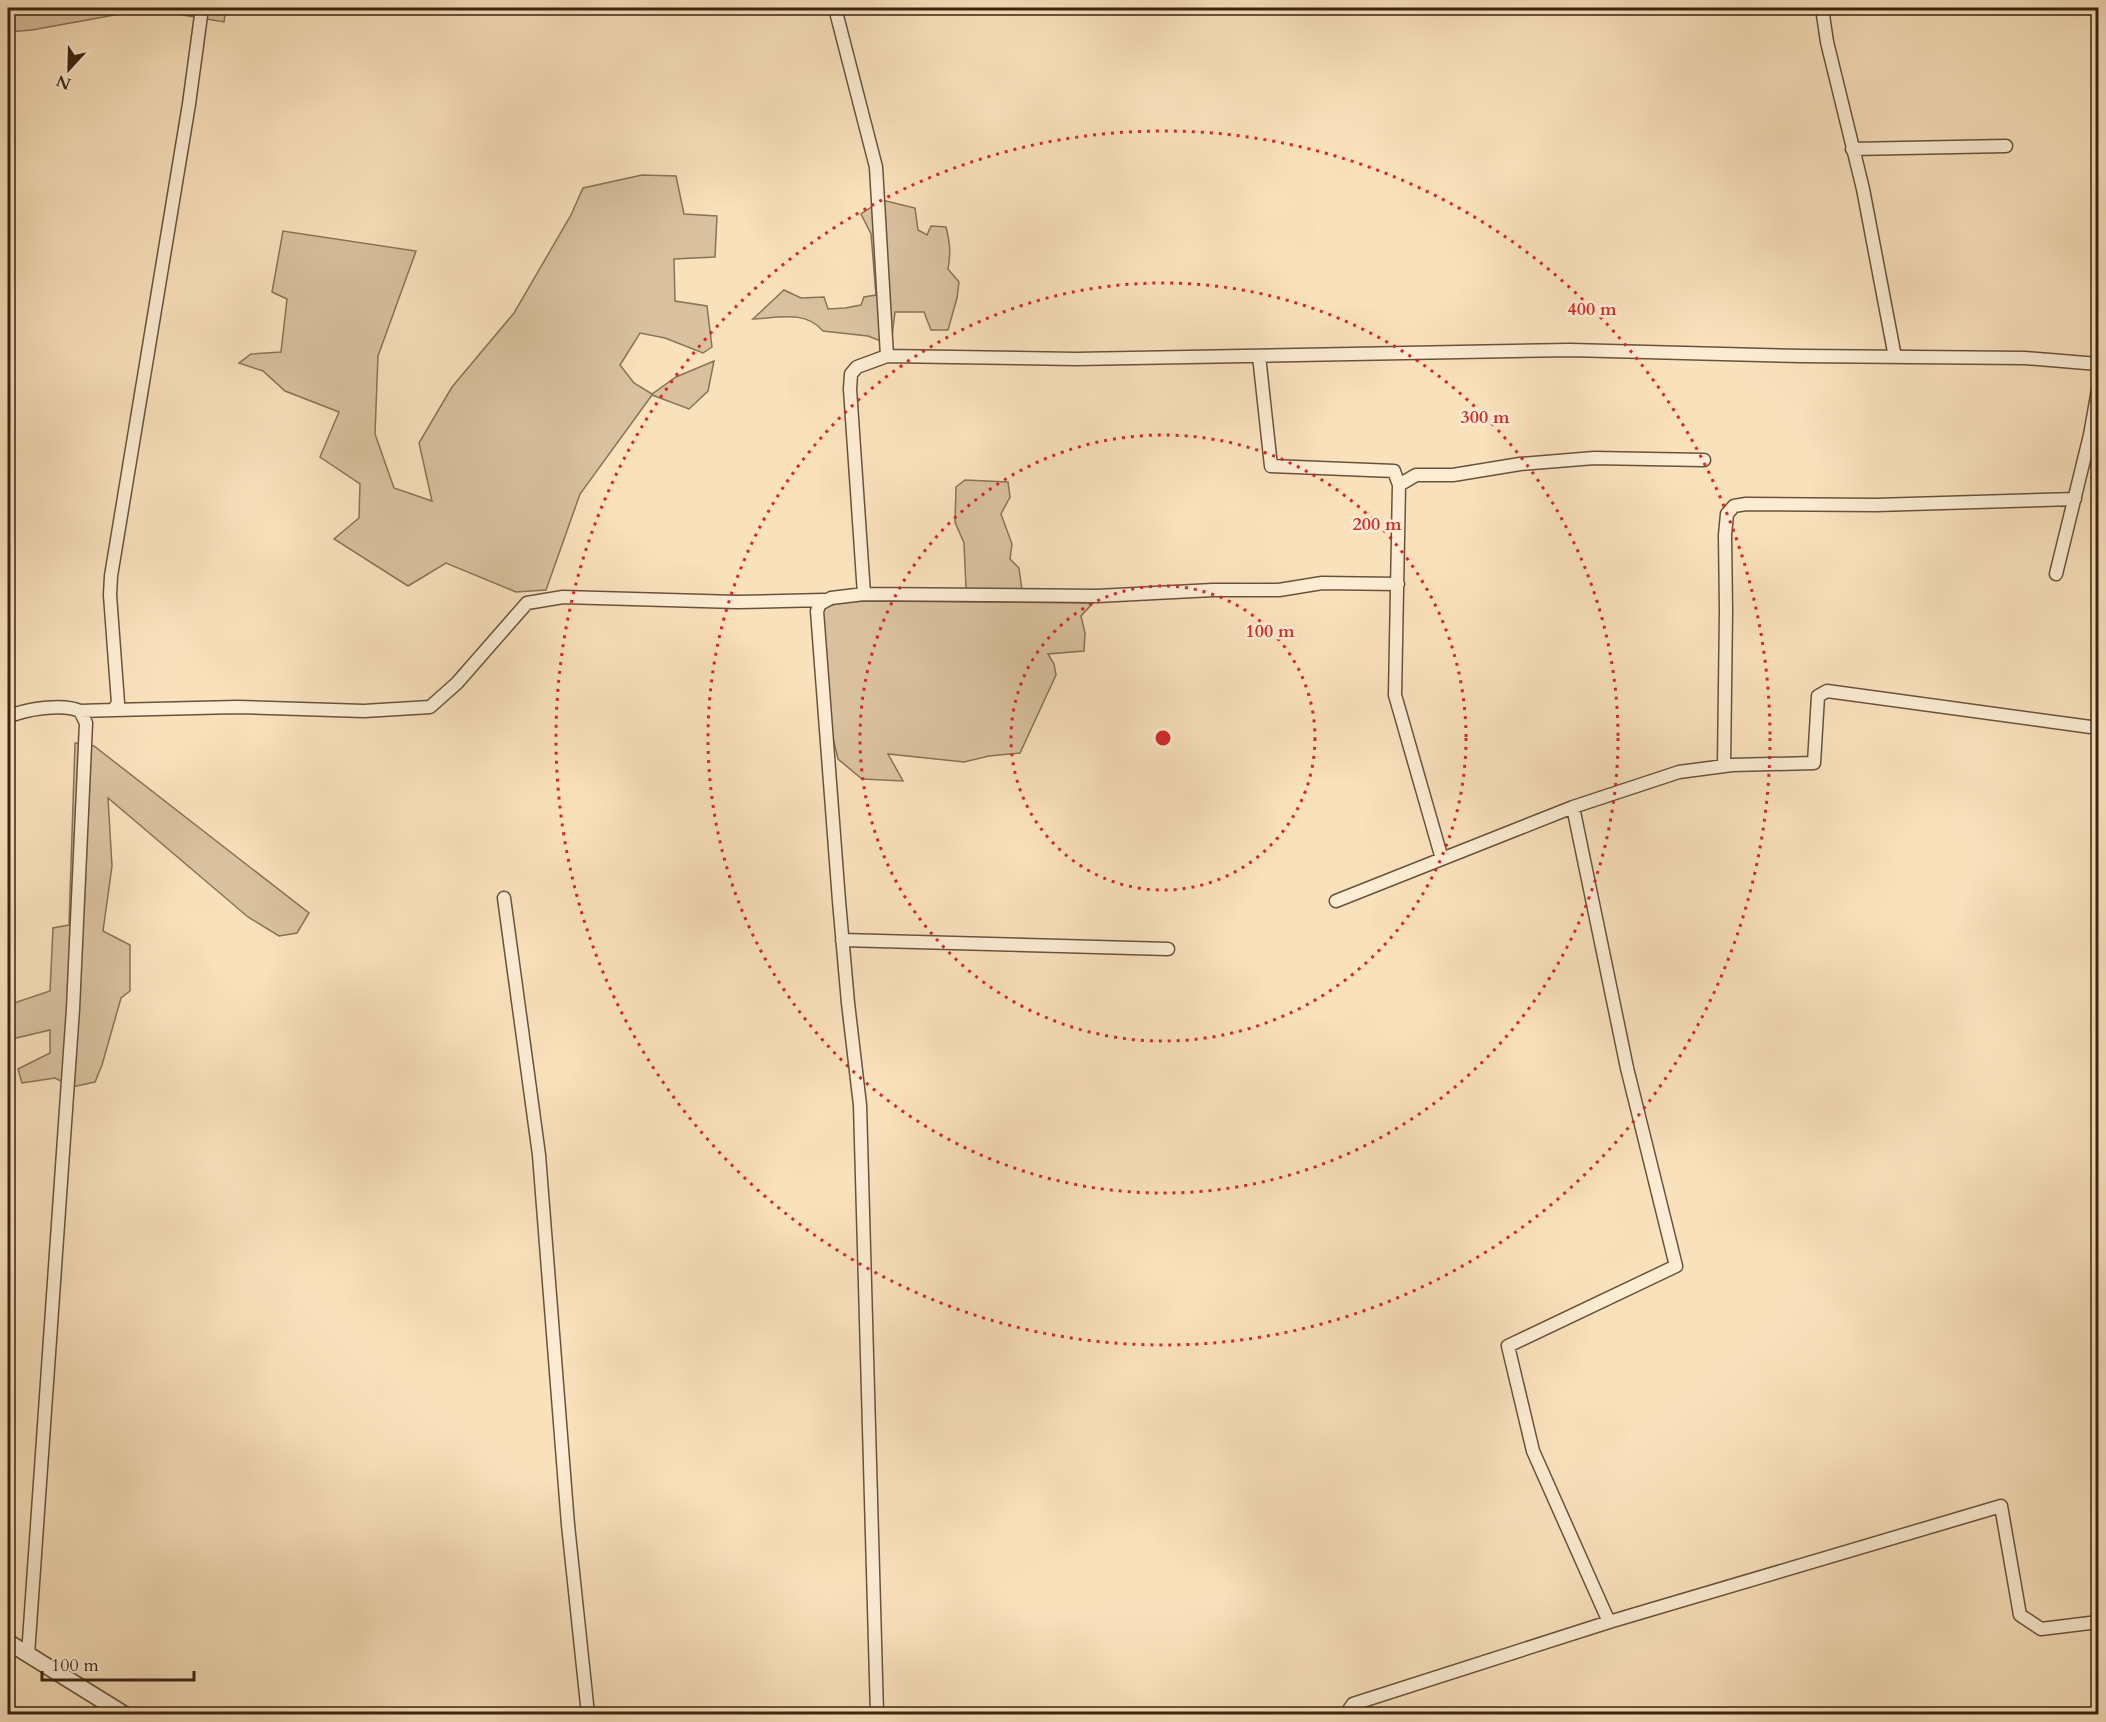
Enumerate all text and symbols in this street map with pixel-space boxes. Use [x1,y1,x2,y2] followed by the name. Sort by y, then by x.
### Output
[39,39,99,99] north arrow
[53,69,74,95] text: N
[1567,297,1617,322] text: 400 m
[1460,405,1510,430] text: 300 m
[1352,512,1402,537] text: 200 m
[1245,619,1295,644] text: 100 m
[1153,728,1173,748] centre of rings
[42,1644,194,1682] scale bar
[51,1653,99,1678] text: 100 m

